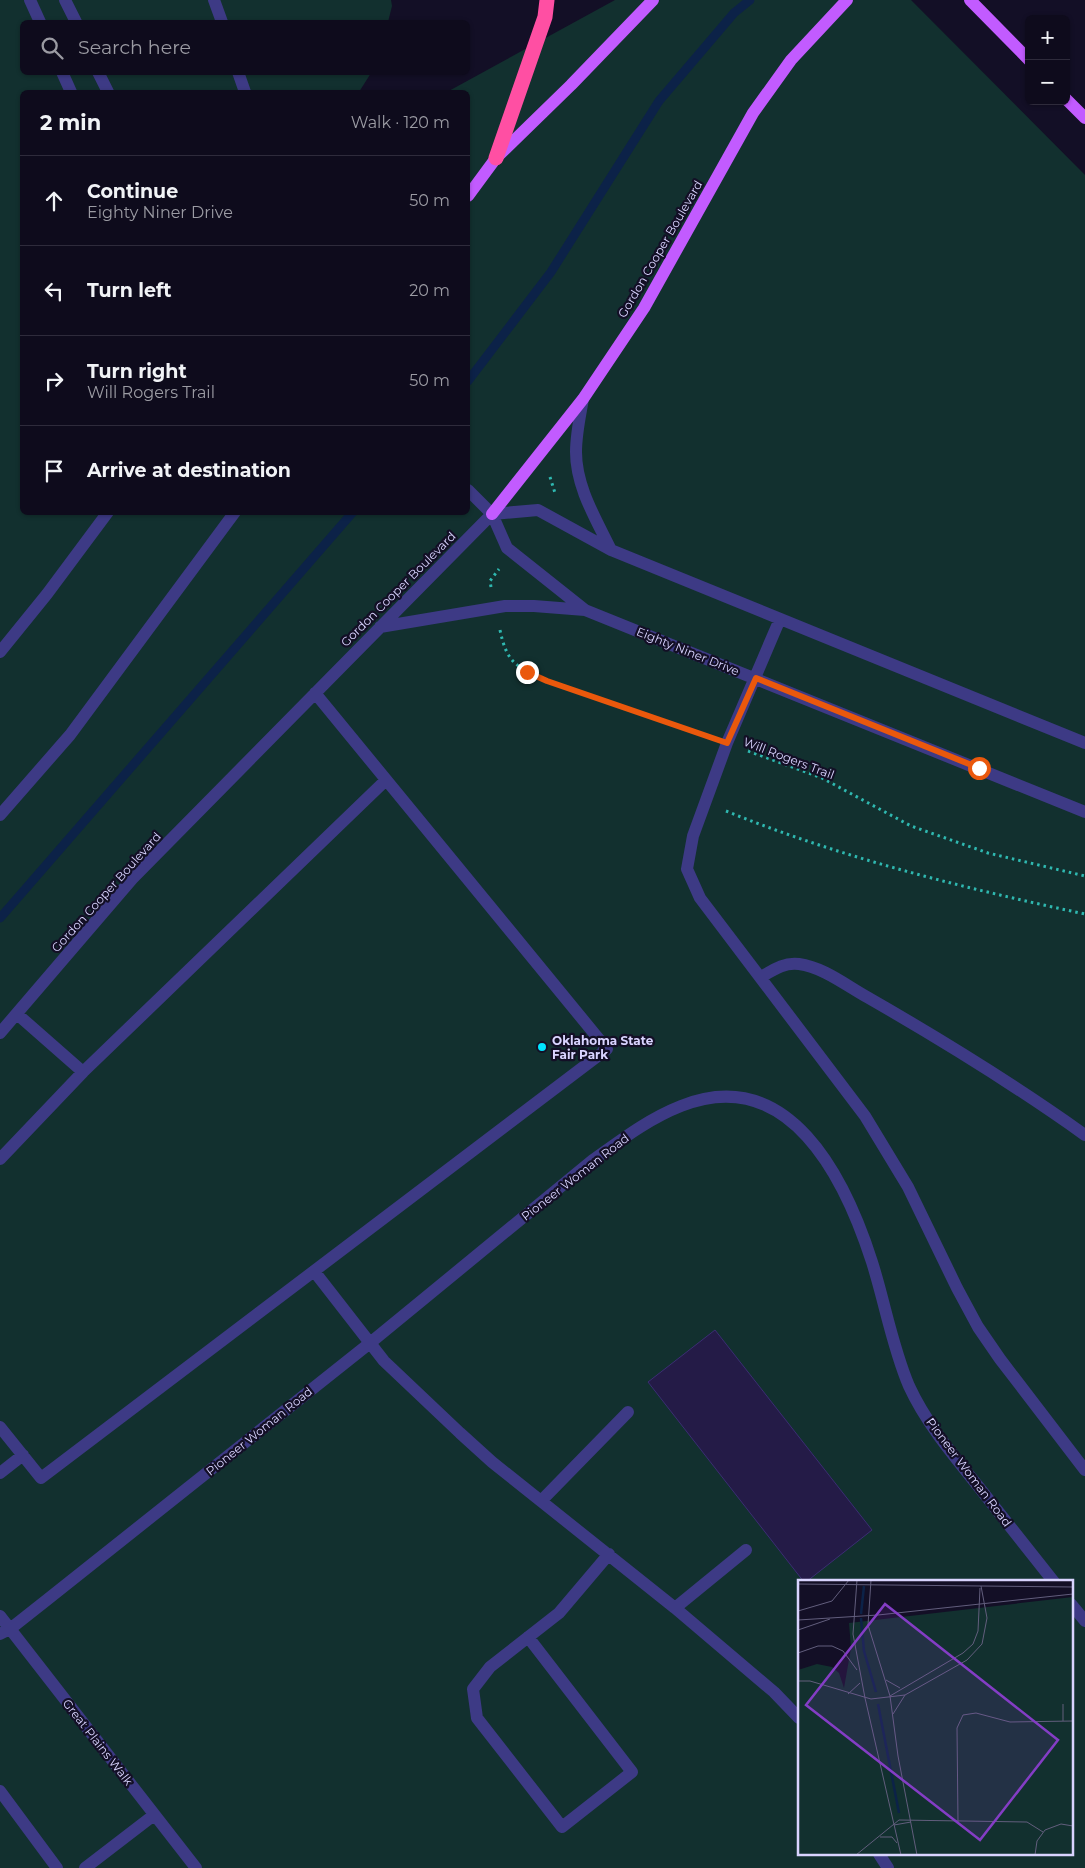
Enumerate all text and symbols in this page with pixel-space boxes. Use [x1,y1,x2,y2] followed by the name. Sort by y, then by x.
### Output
[1025,15,1070,105] map controls
[1025,15,1070,60] button: +
[20,20,470,75] search box
[38,34,66,62] icon: search
[78,36,191,59] text: Search here
[1025,60,1070,105] button: −
[40,110,101,135] text: 2 min
[351,113,450,132] text: Walk · 120 m
[614,178,706,320] street label: Gordon Cooper Boulevard
[87,180,178,203] text: Continue
[40,187,68,215] icon: ahead
[409,191,450,210] text: 50 m
[87,203,233,222] text: Eighty Niner Drive
[40,277,68,305] icon: left
[87,279,172,302] text: Turn left
[409,281,450,300] text: 20 m
[87,360,187,383] text: Turn right
[40,367,68,395] icon: right
[409,371,450,390] text: 50 m
[87,383,215,402] text: Will Rogers Trail
[40,457,68,485] icon: arrive
[87,459,291,482] text: Arrive at destination
[337,528,459,650] street label: Gordon Cooper Boulevard
[634,624,742,678] street label: Eighty Niner Drive
[516,661,539,684] route end
[742,734,836,782] street label: Will Rogers Trail
[968,757,991,780] route start
[48,829,164,955] street label: Gordon Cooper Boulevard
[552,1033,654,1062] place label: Oklahoma State Fair Park
[536,1041,548,1053] marker: Oklahoma State Fair Park
[518,1130,632,1224] street label: Pioneer Woman Road
[203,1383,315,1479] street label: Pioneer Woman Road
[923,1415,1015,1529] street label: Pioneer Woman Road
[798,1580,1072,1856] inset map
[60,1696,137,1789] street label: Great Plains Walk

